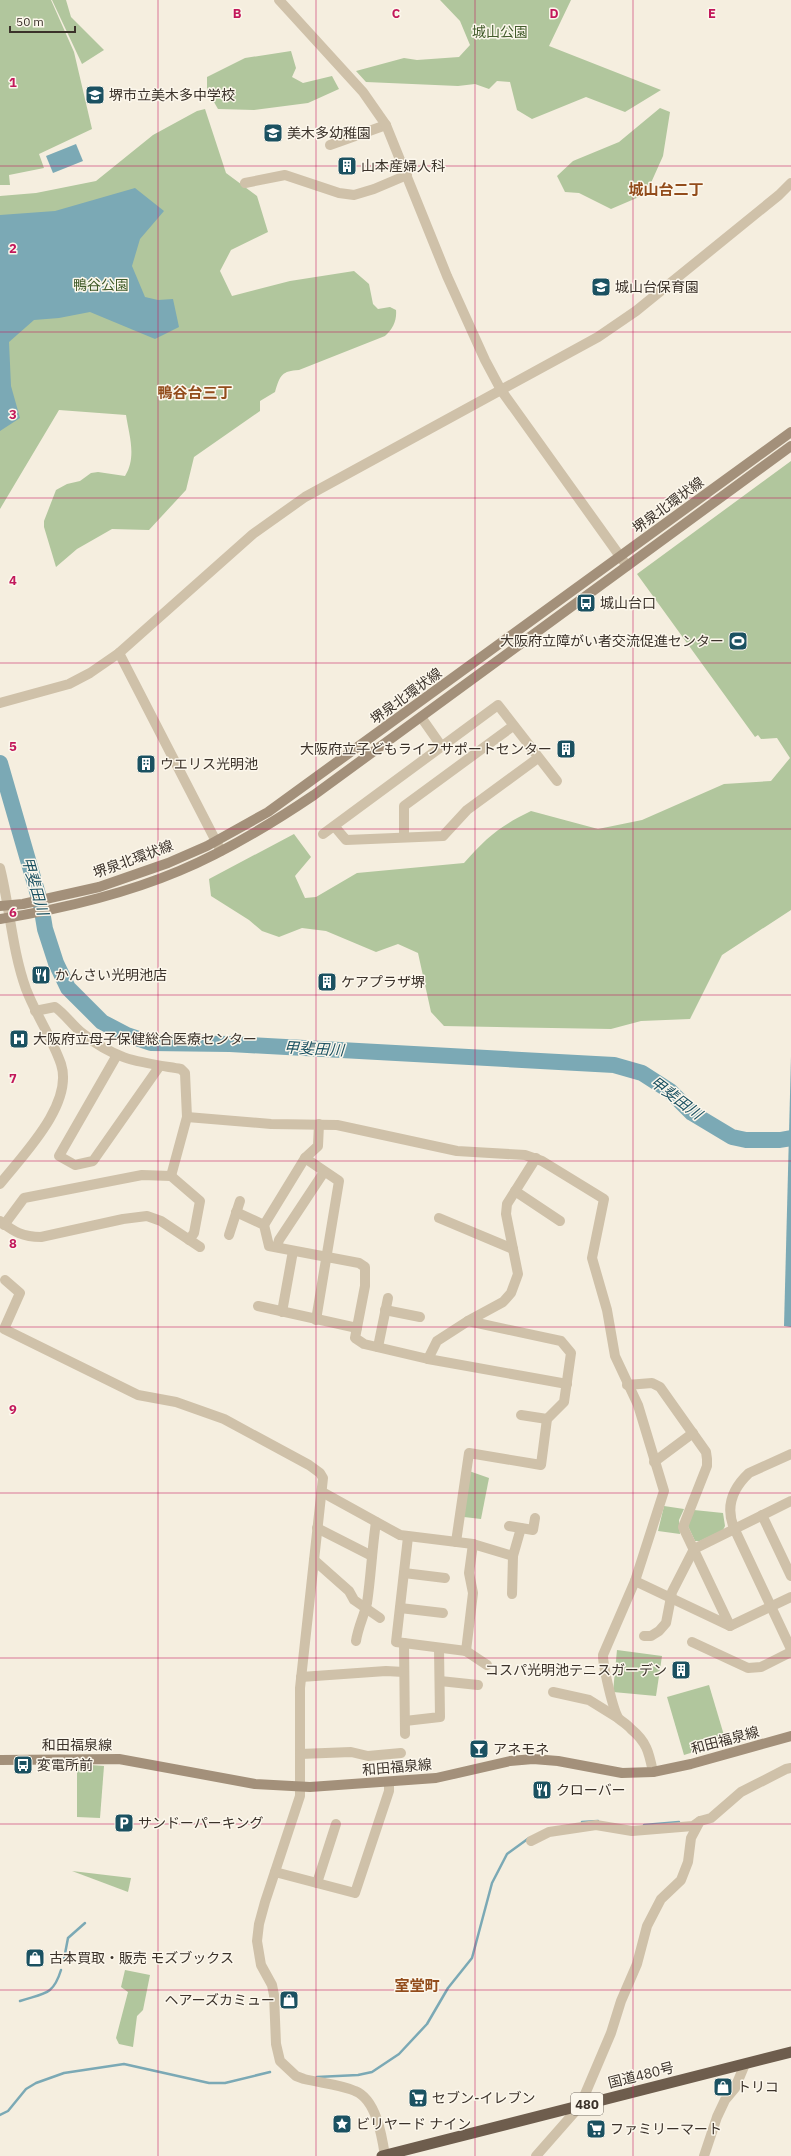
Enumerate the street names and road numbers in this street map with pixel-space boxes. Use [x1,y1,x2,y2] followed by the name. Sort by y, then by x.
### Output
[629,473,707,537] street label: 堺泉北環状線
[367,664,445,728] street label: 堺泉北環状線
[90,836,176,882] street label: 堺泉北環状線
[689,1722,761,1758] street label: 和田福泉線
[42,1736,112,1754] street label: 和田福泉線
[361,1755,433,1779] street label: 和田福泉線
[606,2058,676,2092] street label: 国道480号
[571,2093,603,2115] road number: 480

